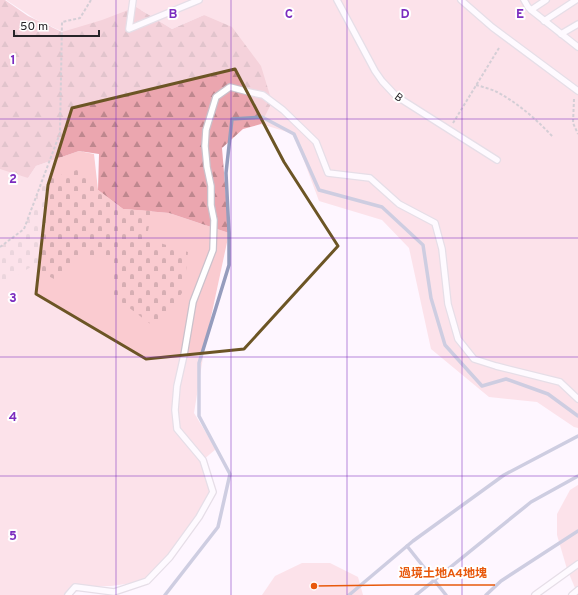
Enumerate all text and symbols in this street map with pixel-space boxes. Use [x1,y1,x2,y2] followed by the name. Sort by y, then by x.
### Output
[169,7,178,23] text: B
[285,7,293,23] text: C
[400,7,410,23] text: D
[516,7,524,23] text: E
[14,12,99,38] scale bar
[20,19,48,35] text: 50 m
[10,53,16,69] text: 1
[391,90,405,106] street label: B
[9,172,17,188] text: 2
[9,291,17,307] text: 3
[9,410,17,426] text: 4
[9,529,17,545] text: 5
[391,561,495,585] callout: 過境土地A4地塊
[399,566,487,582] text: 過境土地A4地塊

